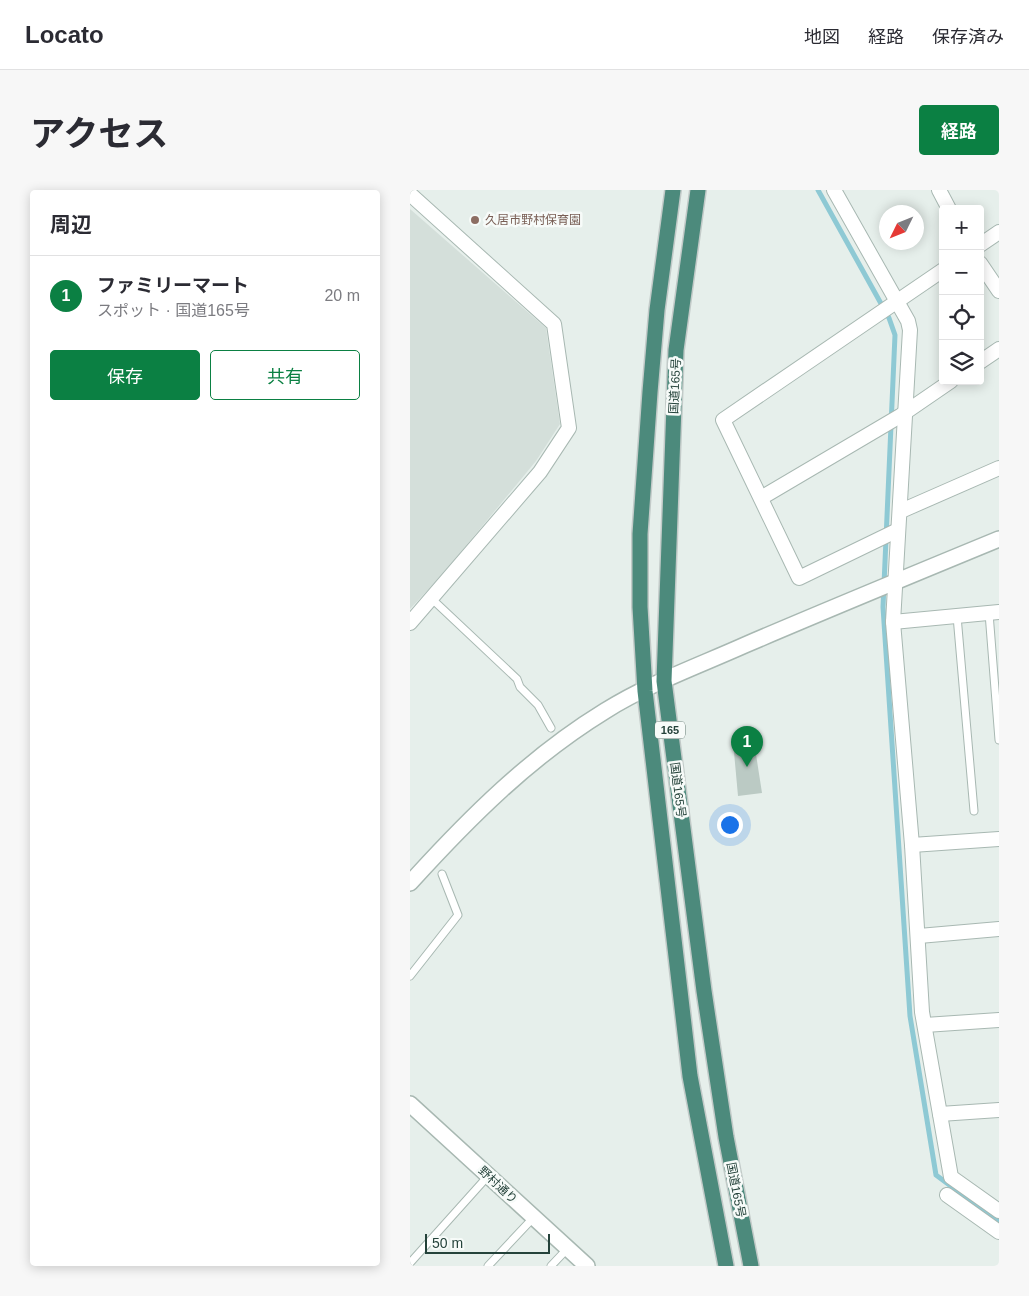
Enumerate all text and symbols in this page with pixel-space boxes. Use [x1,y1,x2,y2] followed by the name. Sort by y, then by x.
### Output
[25,21,104,48] text: Locato
[804,27,840,47] text: 地図
[868,27,904,47] text: 経路
[932,27,1004,47] text: 保存済み
[919,105,999,155] button: 経路
[30,114,168,153] text: アクセス
[879,205,924,250] north arrow
[939,205,984,385] map controls
[939,205,984,250] button: +
[50,213,92,236] text: 周辺
[485,213,581,227] place label: 久居市野村保育園
[469,214,481,226] marker: 久居市野村保育園
[939,250,984,295] button: −
[97,275,249,296] text: ファミリーマート
[62,287,70,304] text: 1
[324,287,360,304] text: 20 m
[939,295,984,340] button: locate
[97,302,250,319] text: スポット · 国道165号
[939,340,984,385] button: layers
[50,350,200,400] button: 保存
[210,350,360,400] button: 共有
[667,358,683,414] street label: 国道165号
[655,722,685,738] road number: 165
[731,726,763,767] pin: 1
[668,761,688,819] street label: 国道165号
[717,812,743,838] your location
[724,1161,748,1219] street label: 国道165号
[476,1164,520,1206] street label: 野村通り
[425,1231,550,1254] scale bar
[432,1235,463,1251] text: 50 m

